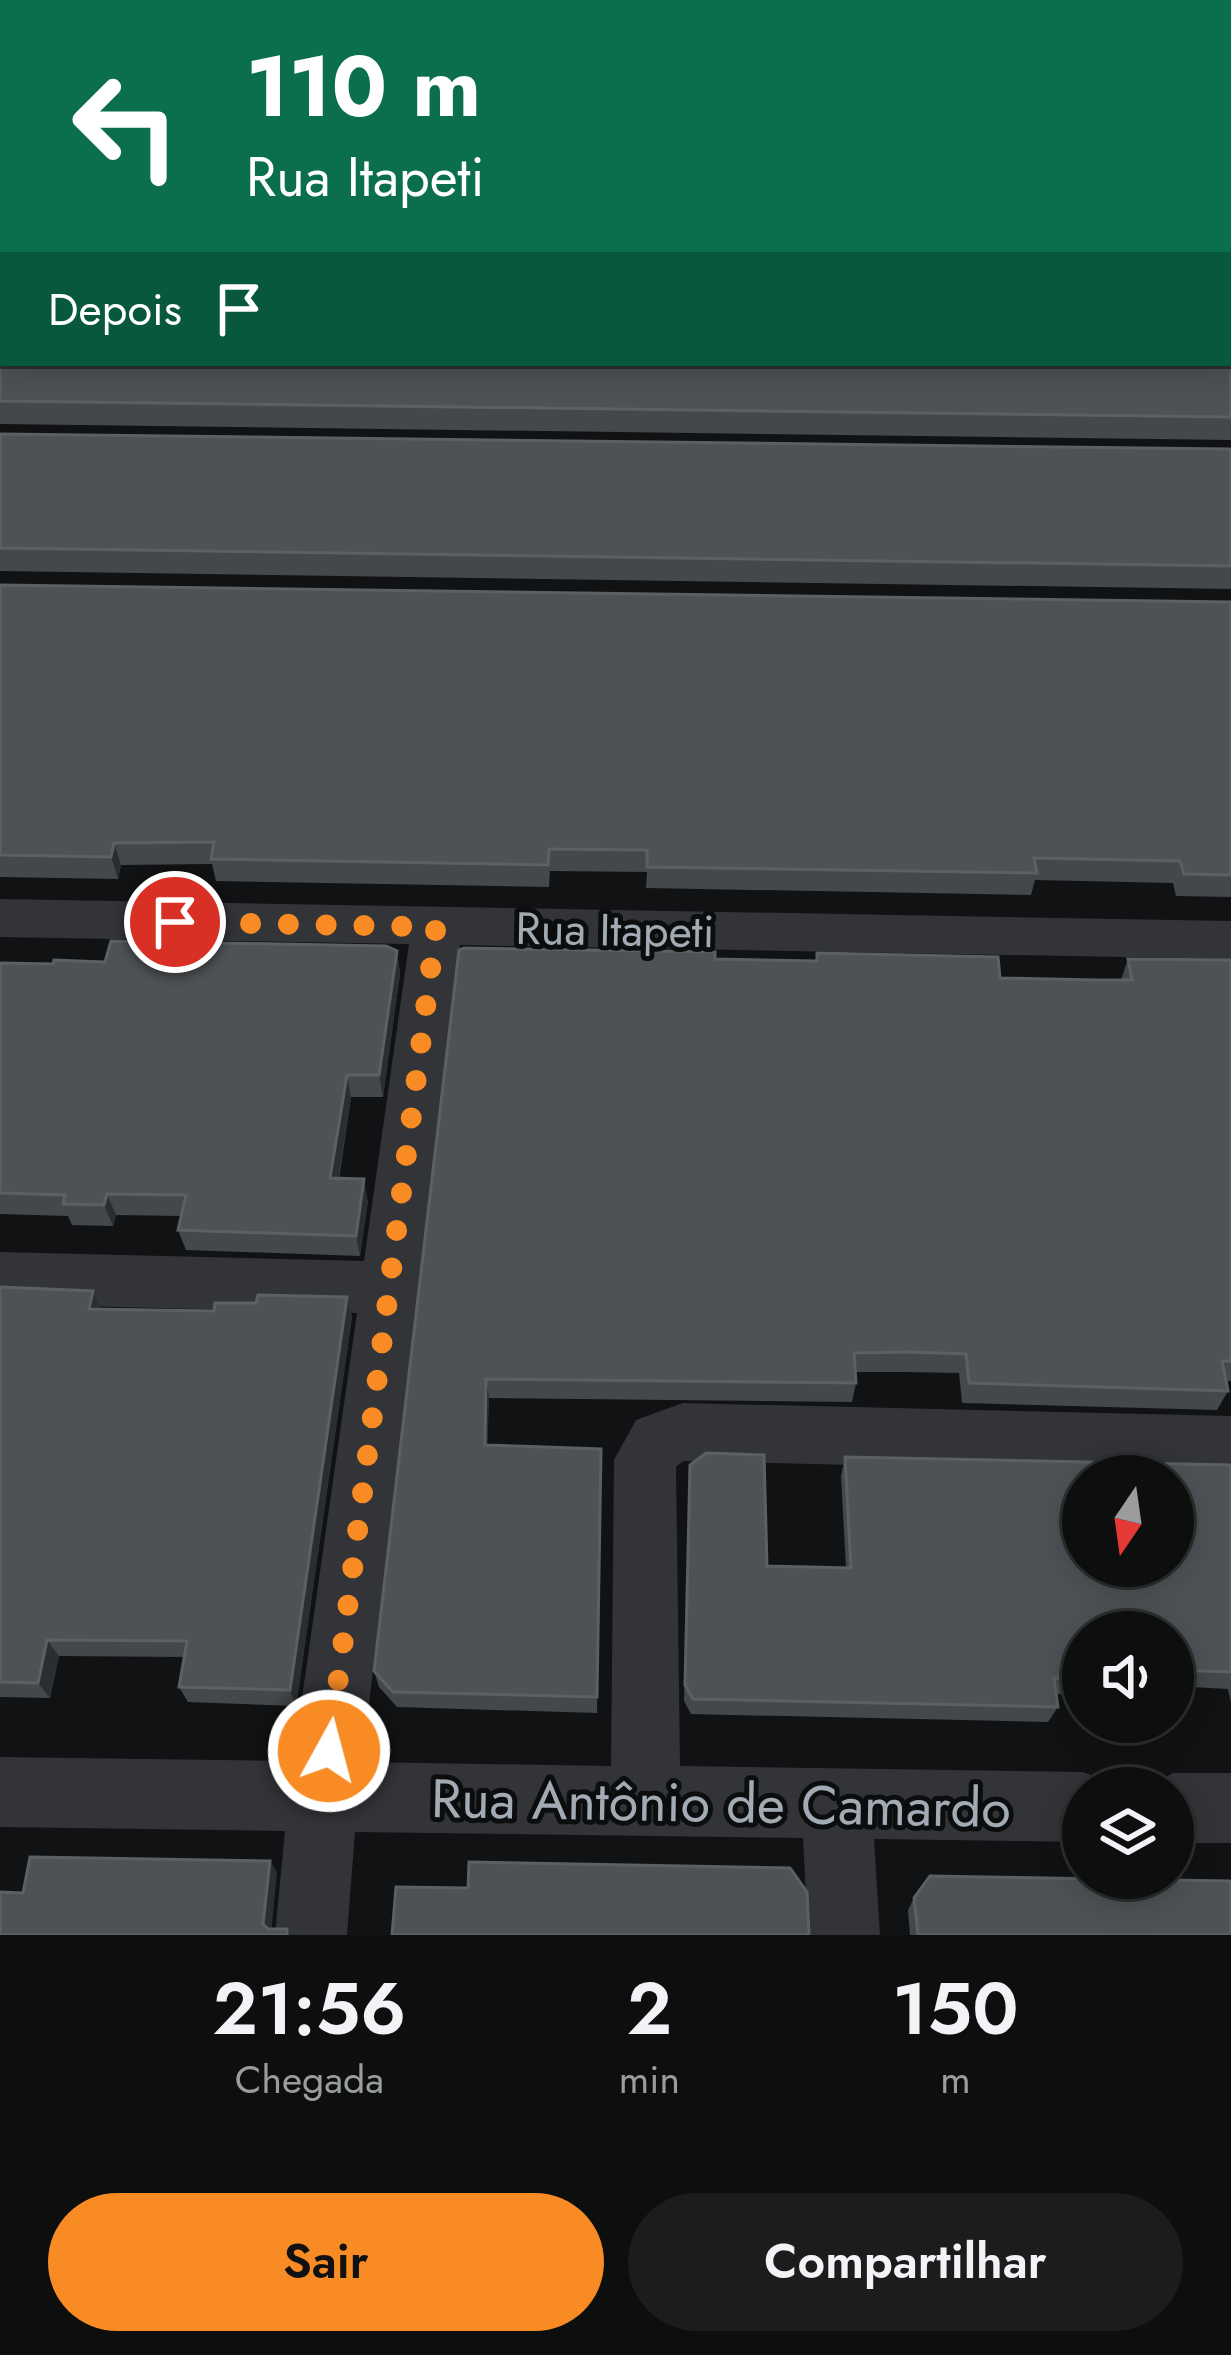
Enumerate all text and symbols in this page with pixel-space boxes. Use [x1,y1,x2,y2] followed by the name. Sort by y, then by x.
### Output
[246,26,481,148] text: 110 m
[48,48,204,204] icon: left
[246,138,485,216] text: Rua Itapeti
[206,276,272,342] icon: arrive
[48,277,182,342] text: Depois
[124,871,226,973] pin
[142,889,208,955] icon: arrive
[515,896,715,964] street label: Rua Itapeti
[1062,1455,1194,1587] north arrow
[1062,1455,1194,1899] map controls
[1062,1611,1194,1743] button: sound
[266,1688,392,1814] position arrow
[430,1759,1012,1847] street label: Rua Antônio de Camardo
[1062,1767,1194,1899] button: layers
[212,1957,406,2061] text: 21:56
[627,1957,672,2061] text: 2
[892,1957,1019,2061] text: 150
[235,2051,384,2108] text: Chegada
[619,2051,680,2108] text: min
[940,2051,971,2108] text: m
[48,2193,604,2331] button: Sair
[628,2193,1183,2331] button: Compartilhar

